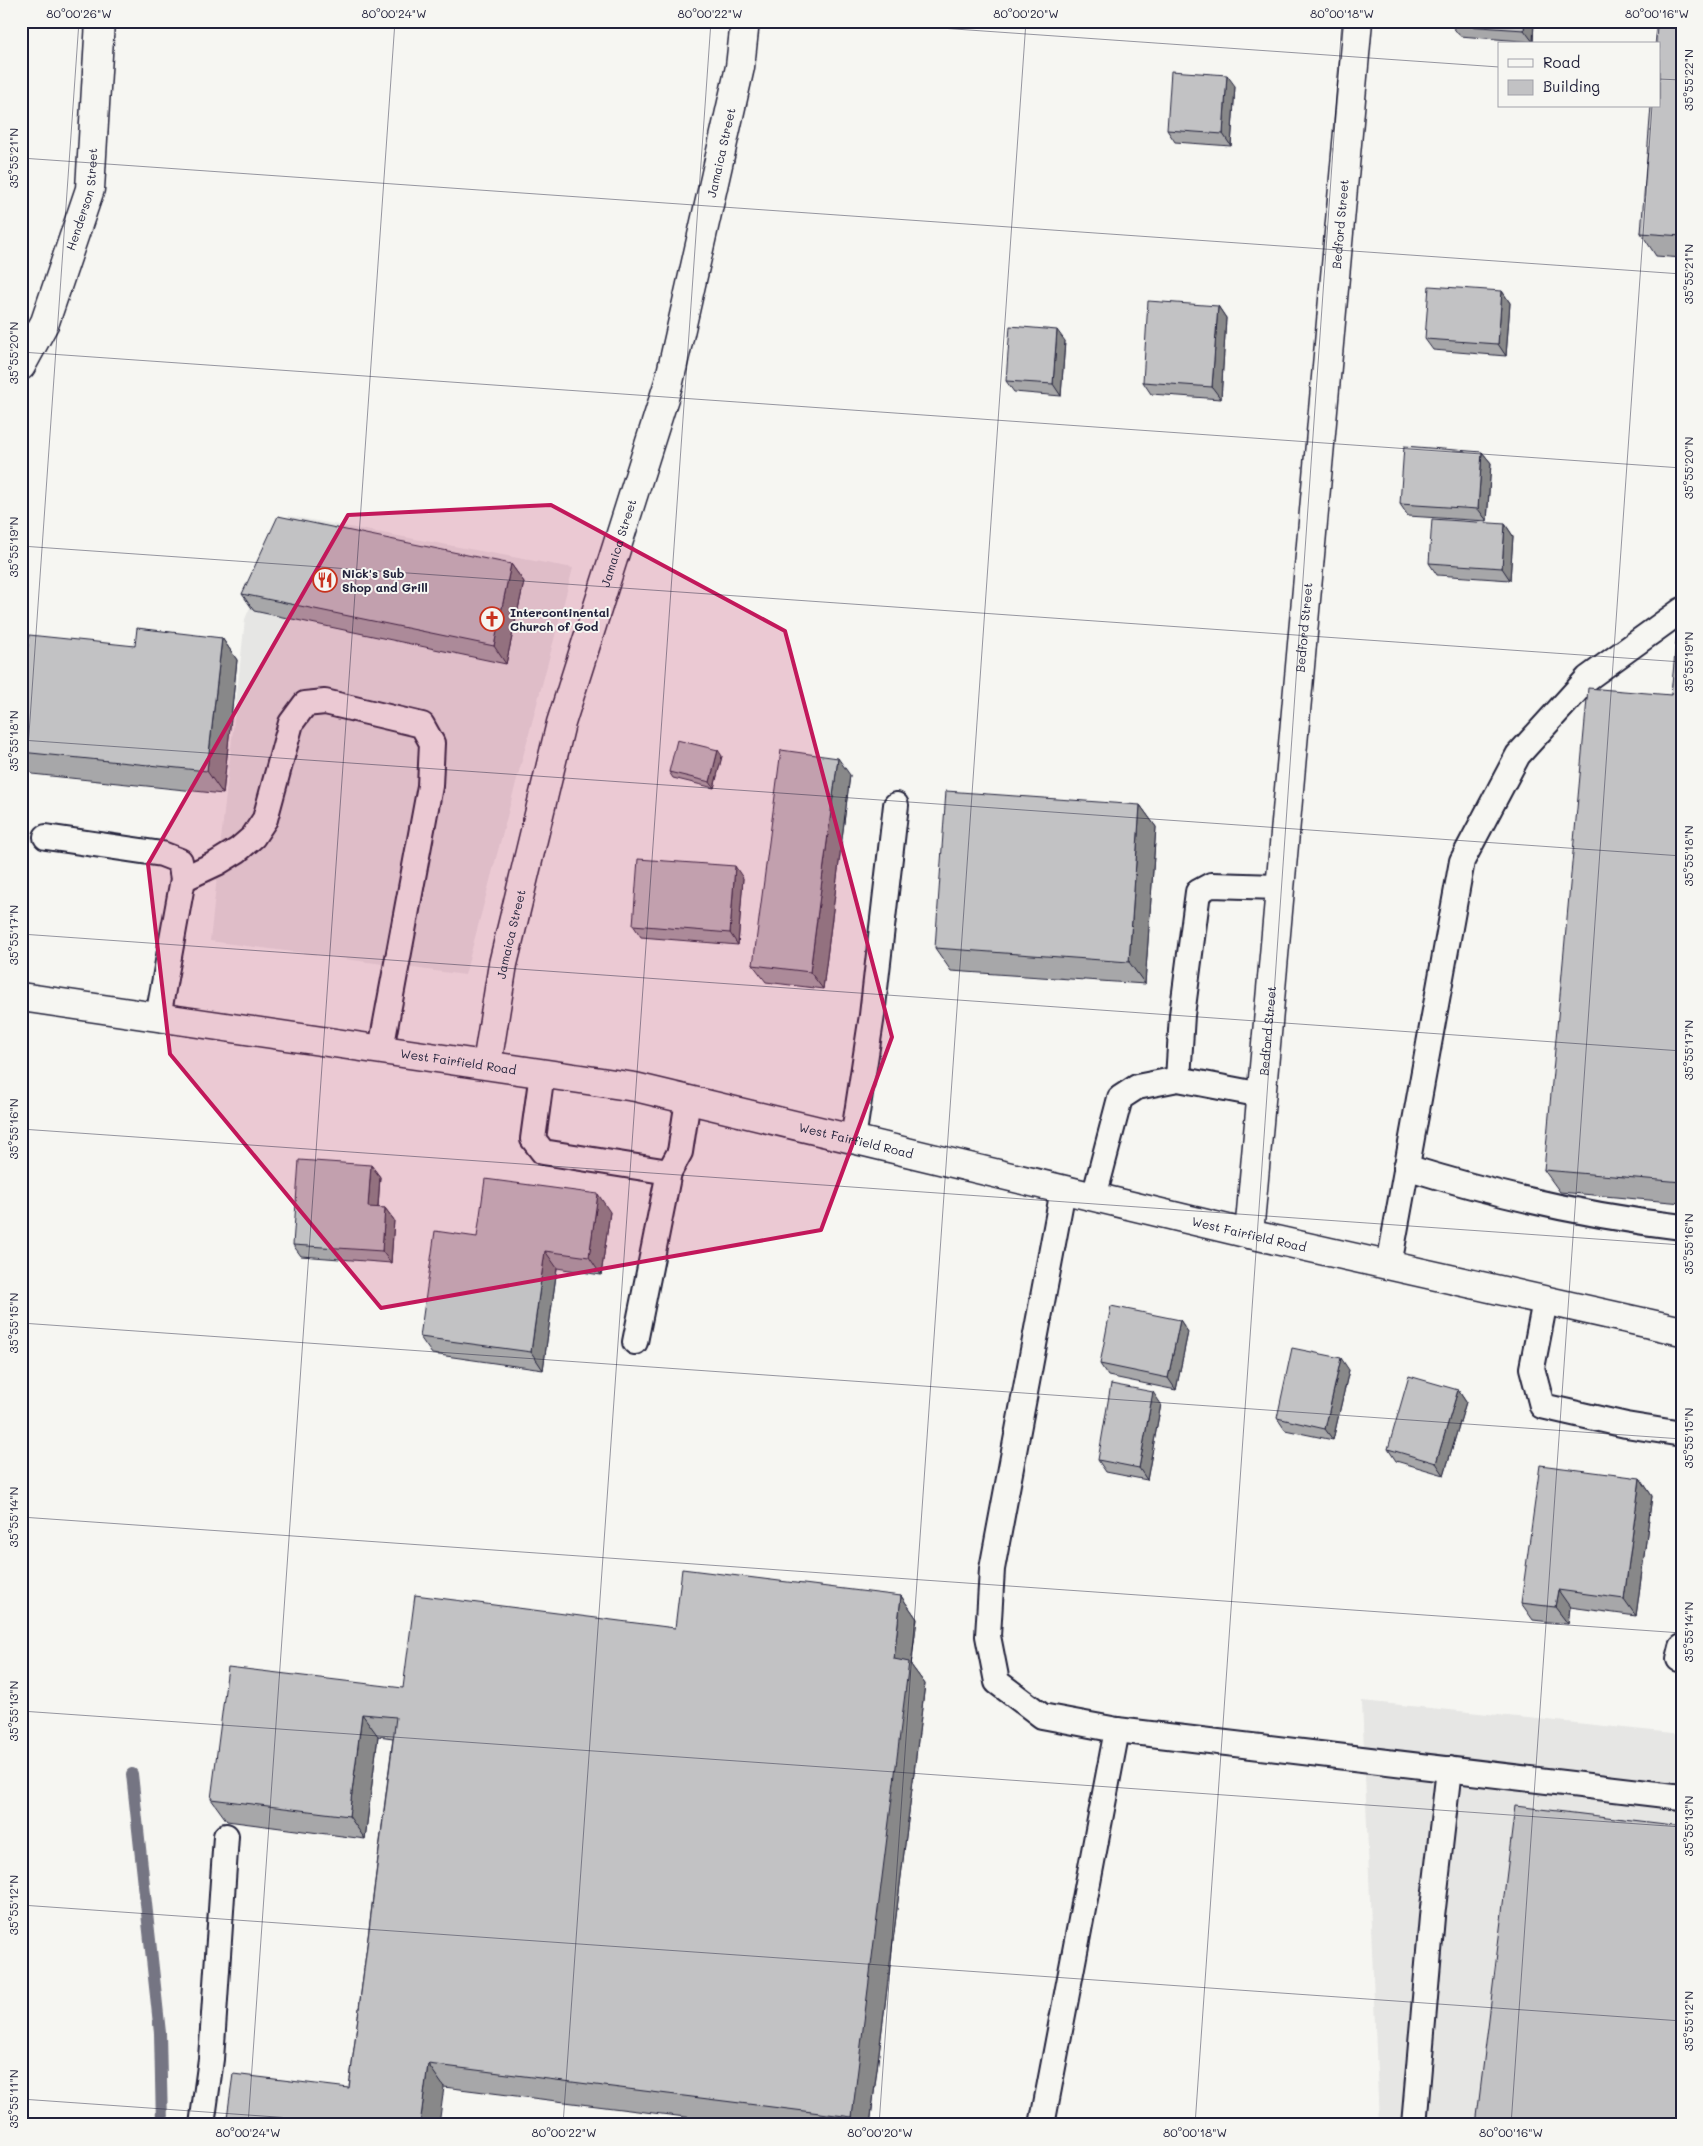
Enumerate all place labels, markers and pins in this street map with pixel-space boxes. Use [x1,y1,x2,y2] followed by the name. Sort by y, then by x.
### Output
[342,565,428,595] place label: Nick's Sub Shop and Grill
[312,567,338,593] restaurant icon: Nick's Sub Shop and Grill
[510,604,609,634] place label: Intercontinental Church of God
[479,606,505,632] church icon: Intercontinental Church of God

